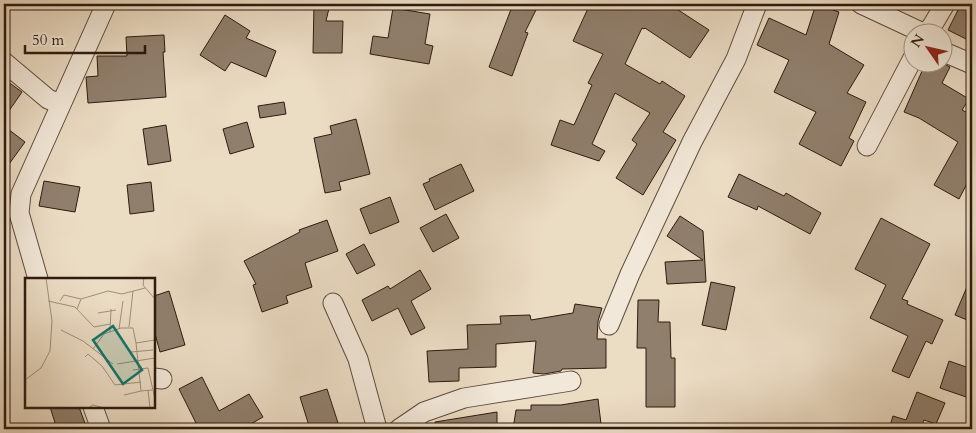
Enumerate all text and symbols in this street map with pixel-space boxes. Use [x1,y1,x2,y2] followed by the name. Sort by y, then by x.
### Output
[25,22,145,54] scale bar
[904,22,954,72] north arrow
[32,30,64,50] text: 50 m
[906,31,929,51] text: N
[25,278,155,408] inset map

